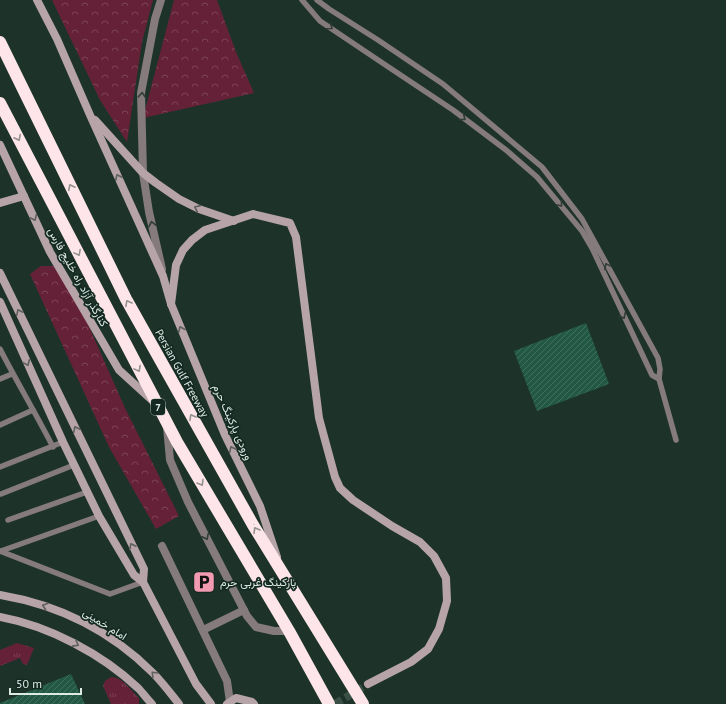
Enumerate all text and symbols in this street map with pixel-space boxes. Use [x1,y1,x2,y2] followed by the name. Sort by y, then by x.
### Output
[326,22,333,30] one-way arrow
[137,92,146,98] one-way arrow
[458,113,465,120] one-way arrow
[13,134,21,141] one-way arrow
[115,174,123,181] one-way arrow
[68,184,76,191] one-way arrow
[555,199,562,206] one-way arrow
[194,205,201,213] one-way arrow
[29,214,37,222] one-way arrow
[149,221,157,227] one-way arrow
[44,225,111,330] street label: کنارگذر آزاد راه خلیج فارس
[73,249,81,257] one-way arrow
[604,262,612,270] one-way arrow
[126,300,133,308] one-way arrow
[16,308,24,316] one-way arrow
[619,312,626,319] one-way arrow
[178,326,186,333] one-way arrow
[152,327,212,420] street label: Persian Gulf Freeway
[23,360,31,367] one-way arrow
[134,364,141,372] one-way arrow
[209,382,256,463] street label: ورودی پارکینگ حرم
[151,399,165,415] road number: 7
[190,414,197,421] one-way arrow
[73,425,81,433] one-way arrow
[229,445,237,453] one-way arrow
[196,479,203,486] one-way arrow
[254,527,261,534] one-way arrow
[201,533,208,540] one-way arrow
[129,542,137,550] one-way arrow
[191,569,217,595] parking icon: پارکینگ غربی حرم
[220,575,296,590] place label: پارکینگ غربی حرم
[42,602,49,611] one-way arrow
[80,605,130,644] street label: امام خمینی
[72,640,79,647] one-way arrow
[10,670,81,696] scale bar
[151,671,159,679] one-way arrow
[16,676,42,691] text: 50 m

